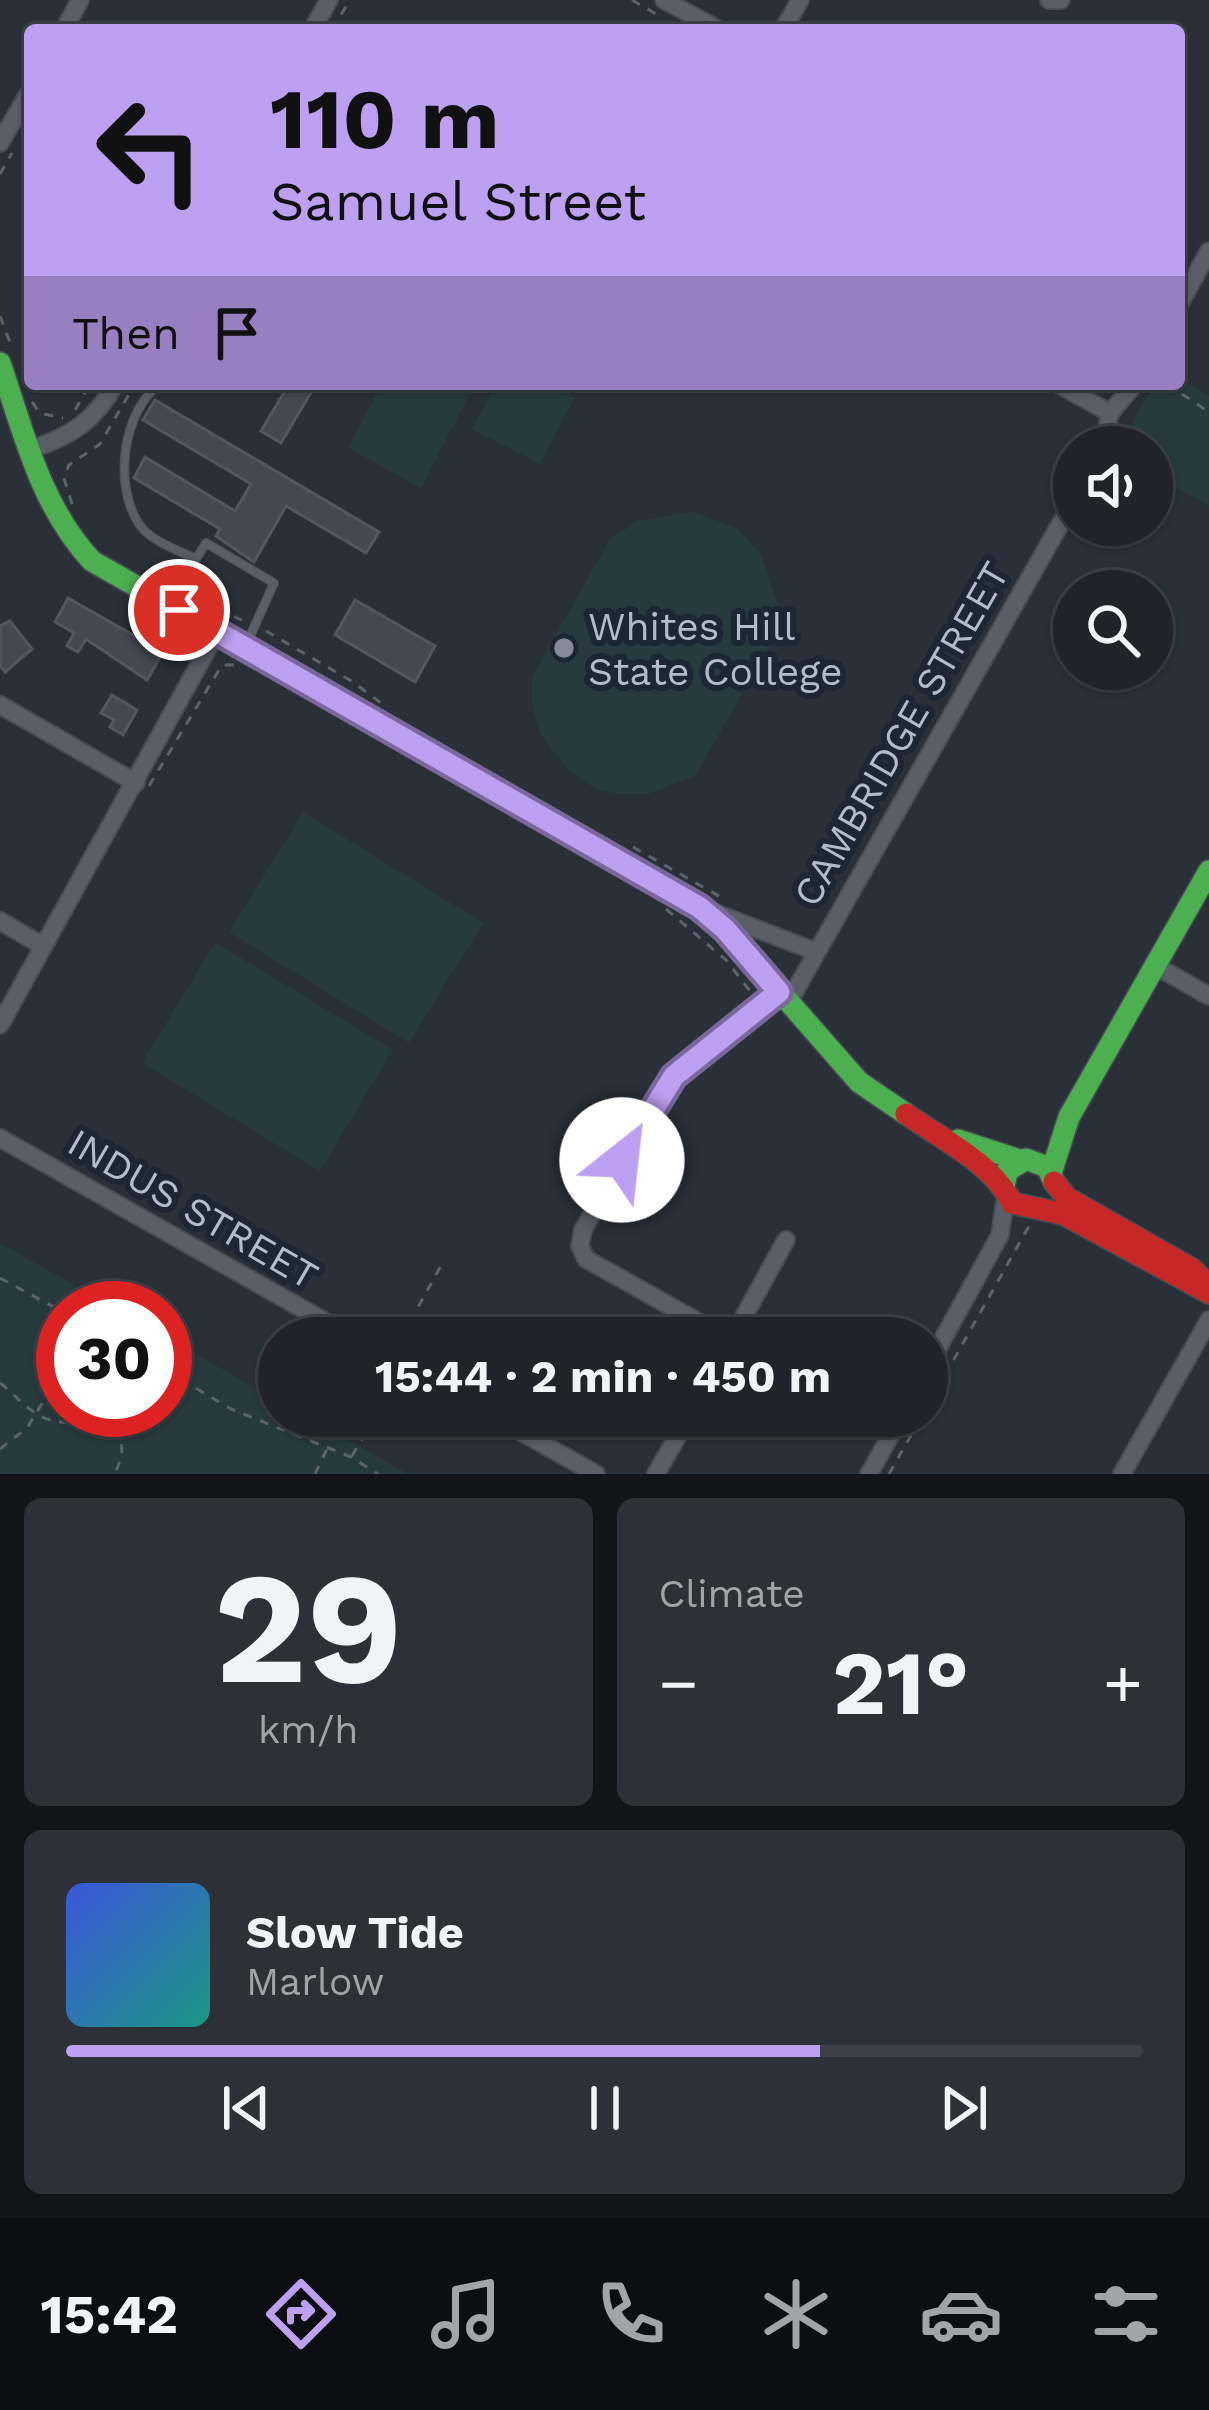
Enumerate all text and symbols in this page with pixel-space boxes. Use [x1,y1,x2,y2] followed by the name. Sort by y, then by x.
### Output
[270,70,500,168] text: 110 m
[72,72,228,228] icon: left
[270,170,646,233] text: Samuel Street
[204,300,270,366] icon: arrive
[72,307,180,360] text: Then
[1053,426,1173,690] map controls
[1053,426,1173,546] button: sound
[784,554,1018,914] street label: CAMBRIDGE STREET
[128,559,230,661] pin
[1053,570,1173,690] button: search
[146,577,212,643] icon: arrive
[588,604,843,694] place label: Whites Hill State College
[551,635,577,661] marker: Whites Hill State College
[559,1097,685,1223] position arrow
[60,1119,326,1299] street label: INDUS STREET
[36,1281,192,1437] speed limit sign: 30
[375,1350,831,1403] text: 15:44 · 2 min · 450 m
[214,1537,403,1720] text: 29
[659,1571,805,1616] text: Climate
[832,1630,969,1736] text: 21°
[659,1645,698,1722] text: −
[1103,1645,1143,1722] text: +
[258,1707,358,1752] text: km/h
[246,1906,464,1959] text: Slow Tide
[246,1959,384,2004] text: Marlow
[213,2075,279,2141] icon: previous
[572,2075,638,2141] icon: pause
[931,2075,997,2141] icon: next
[259,2272,343,2356] icon: directions
[424,2272,508,2356] icon: music
[589,2272,673,2356] icon: phone
[754,2272,838,2356] icon: climate
[919,2272,1003,2356] icon: car
[1084,2272,1168,2356] icon: filters
[41,2283,178,2346] text: 15:42

